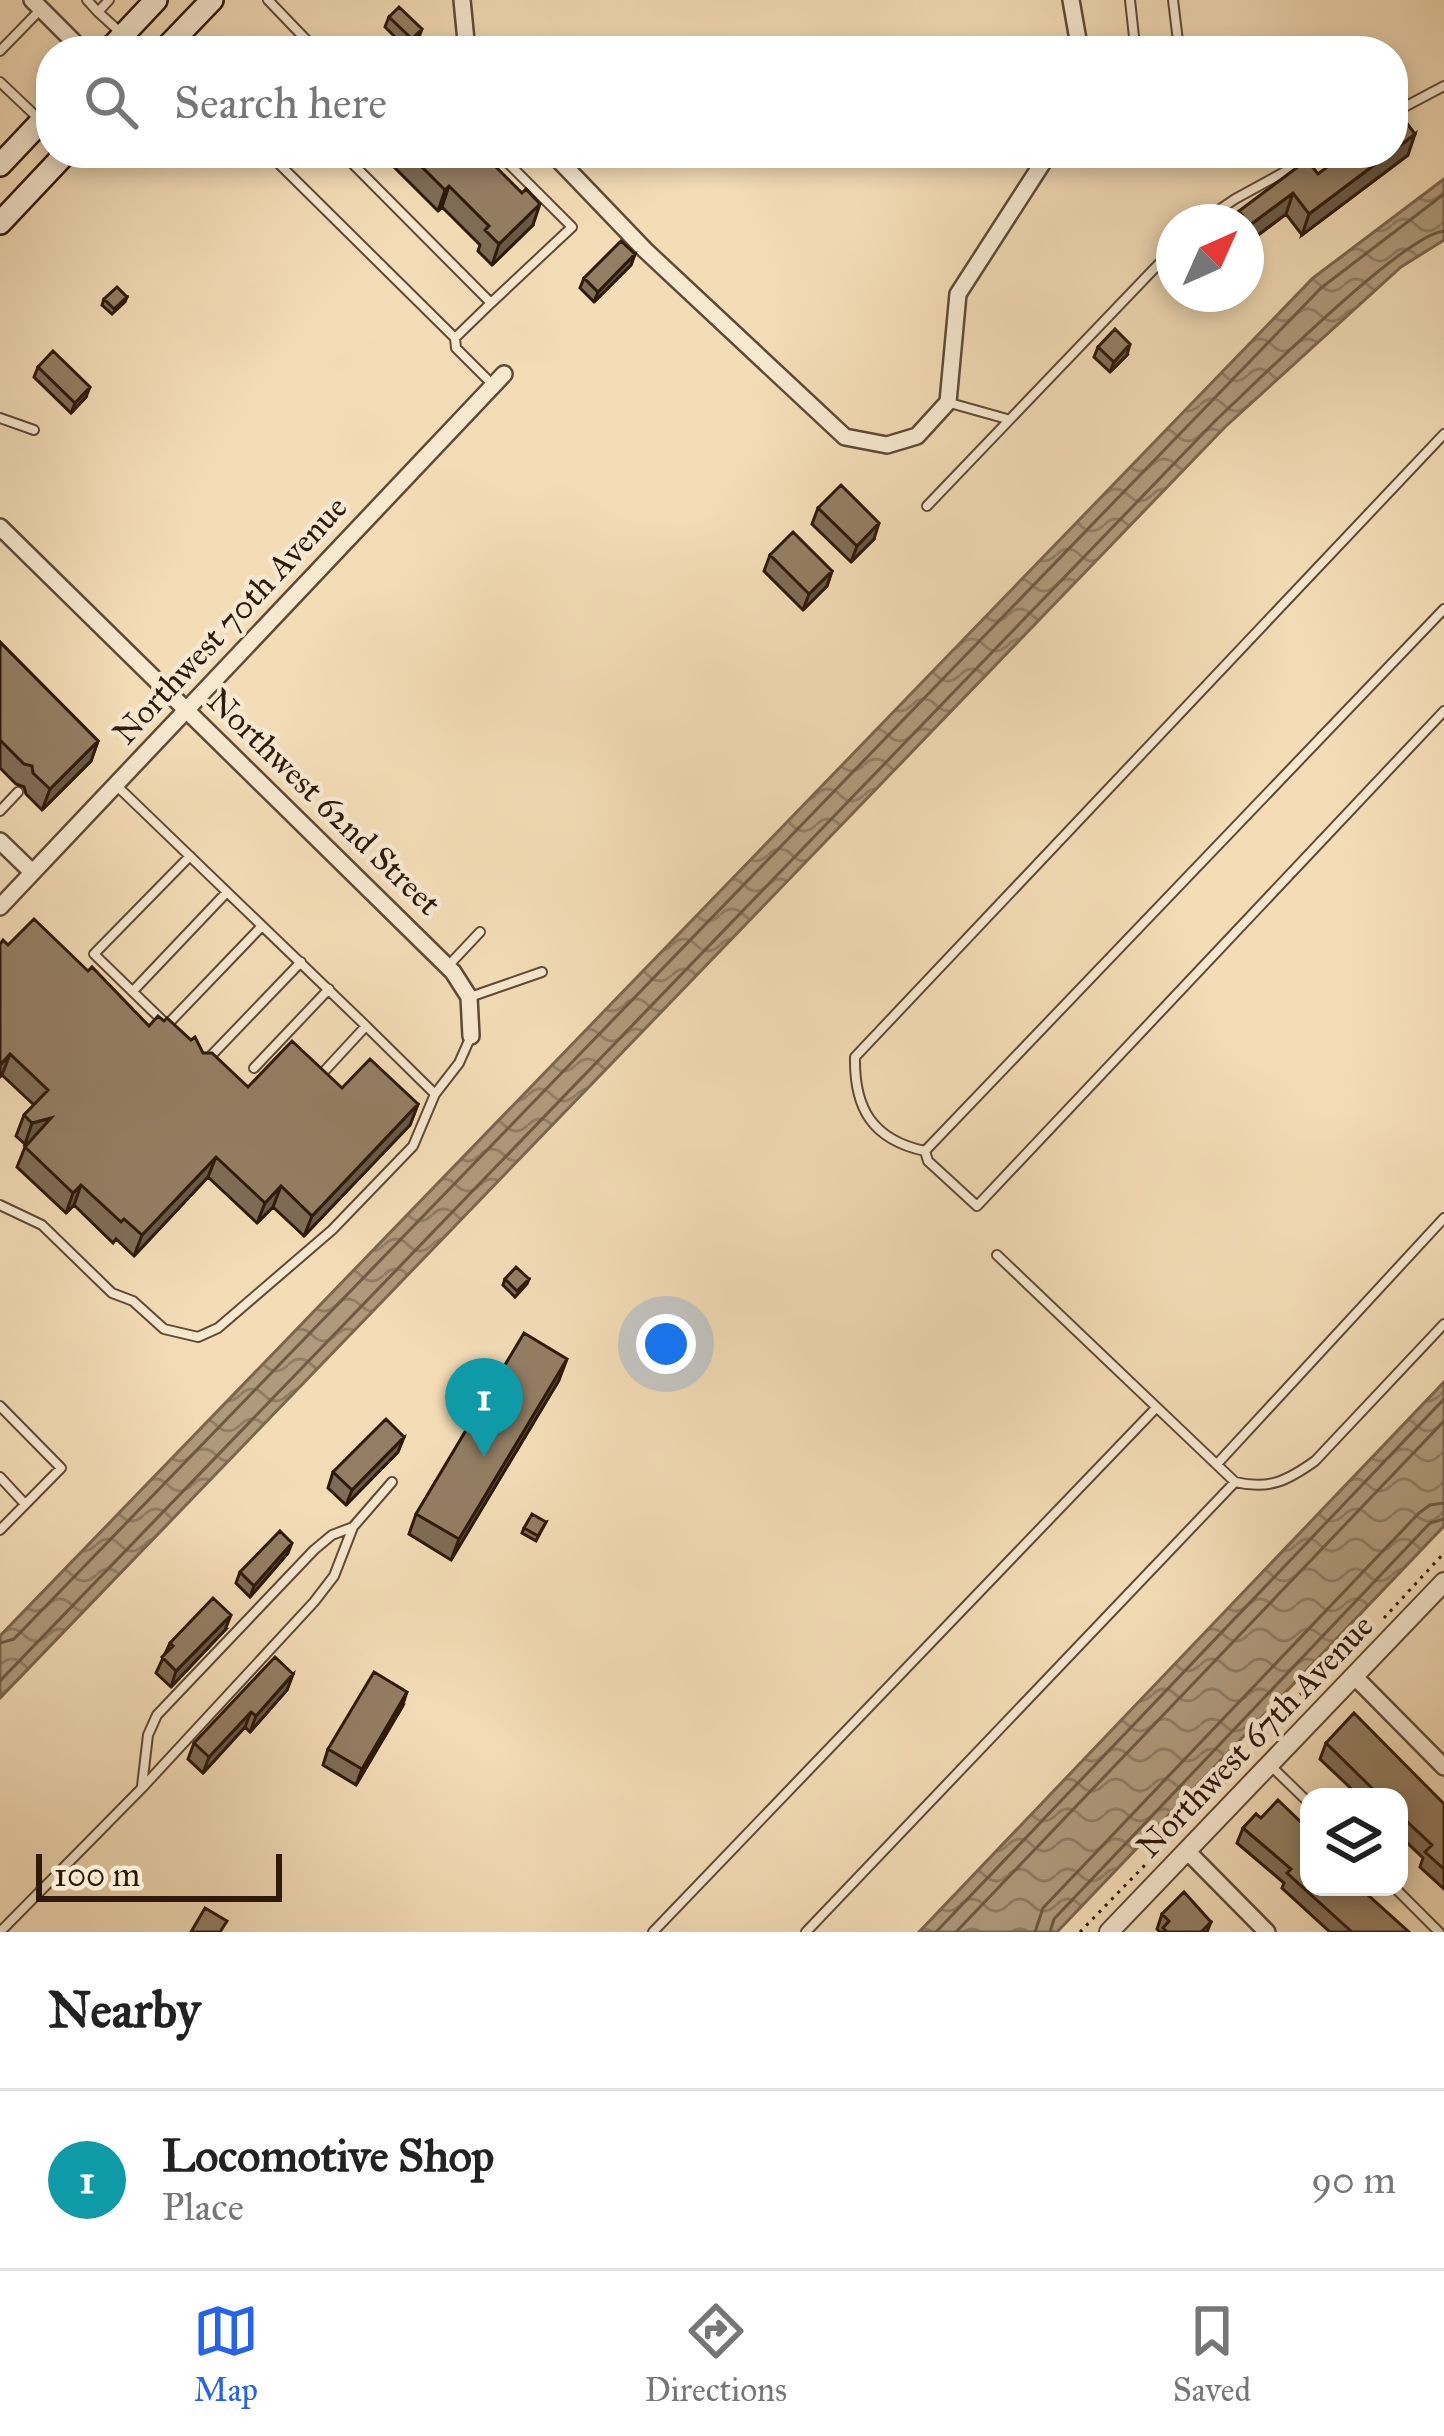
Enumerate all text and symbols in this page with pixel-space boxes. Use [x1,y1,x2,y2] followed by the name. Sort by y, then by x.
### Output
[36,36,1408,168] search box
[78,69,144,135] icon: search
[174,75,387,130] text: Search here
[1156,204,1264,312] north arrow
[104,487,356,753] street label: Northwest 70th Avenue
[199,680,449,924] street label: Northwest 62nd Street
[636,1314,696,1374] your location
[445,1358,523,1457] pin: 1
[1128,1606,1382,1866] street label: Northwest 67th Avenue
[1300,1788,1408,1896] map controls
[1300,1788,1408,1896] button: layers
[36,1848,282,1901] scale bar
[54,1855,140,1895] text: 100 m
[48,1979,200,2041] text: Nearby
[162,2128,494,2183] text: Locomotive Shop
[79,2156,95,2204] text: 1
[1311,2156,1396,2204] text: 90 m
[162,2183,244,2231] text: Place
[193,2298,259,2410] tab: Map
[645,2298,787,2410] tab: Directions
[1173,2298,1251,2410] tab: Saved

